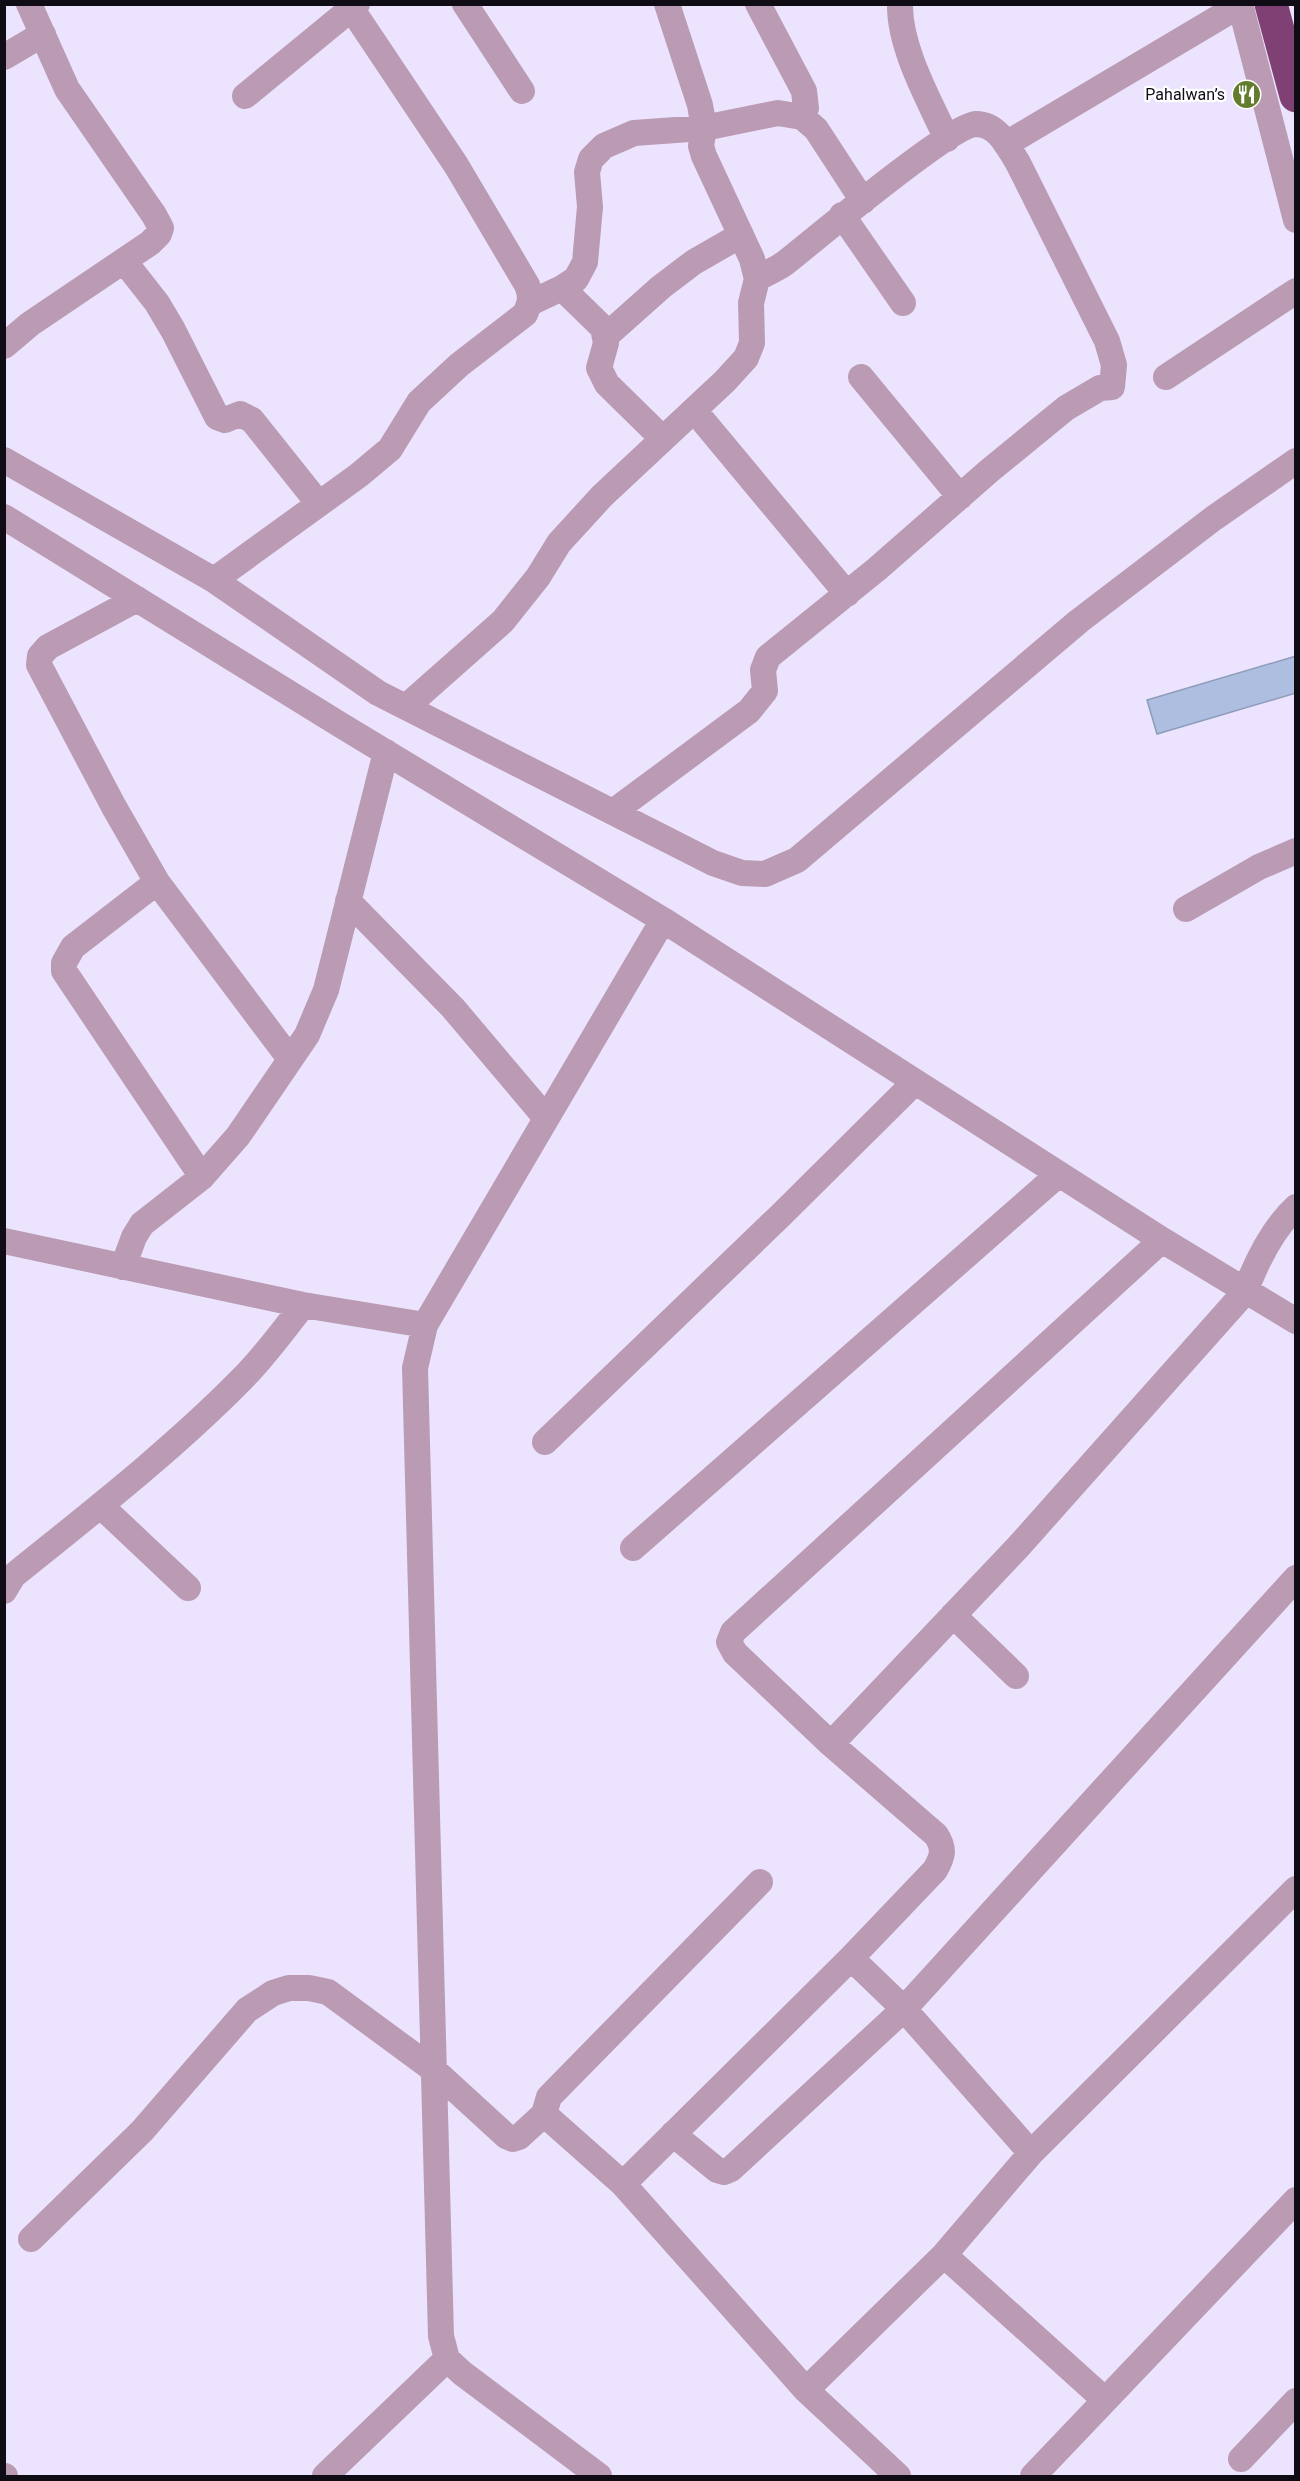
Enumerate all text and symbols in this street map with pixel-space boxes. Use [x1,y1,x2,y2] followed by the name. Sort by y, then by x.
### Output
[1230,78,1262,110] restaurant icon: Pahalwan’s
[1145,85,1225,104] place label: Pahalwan’s

